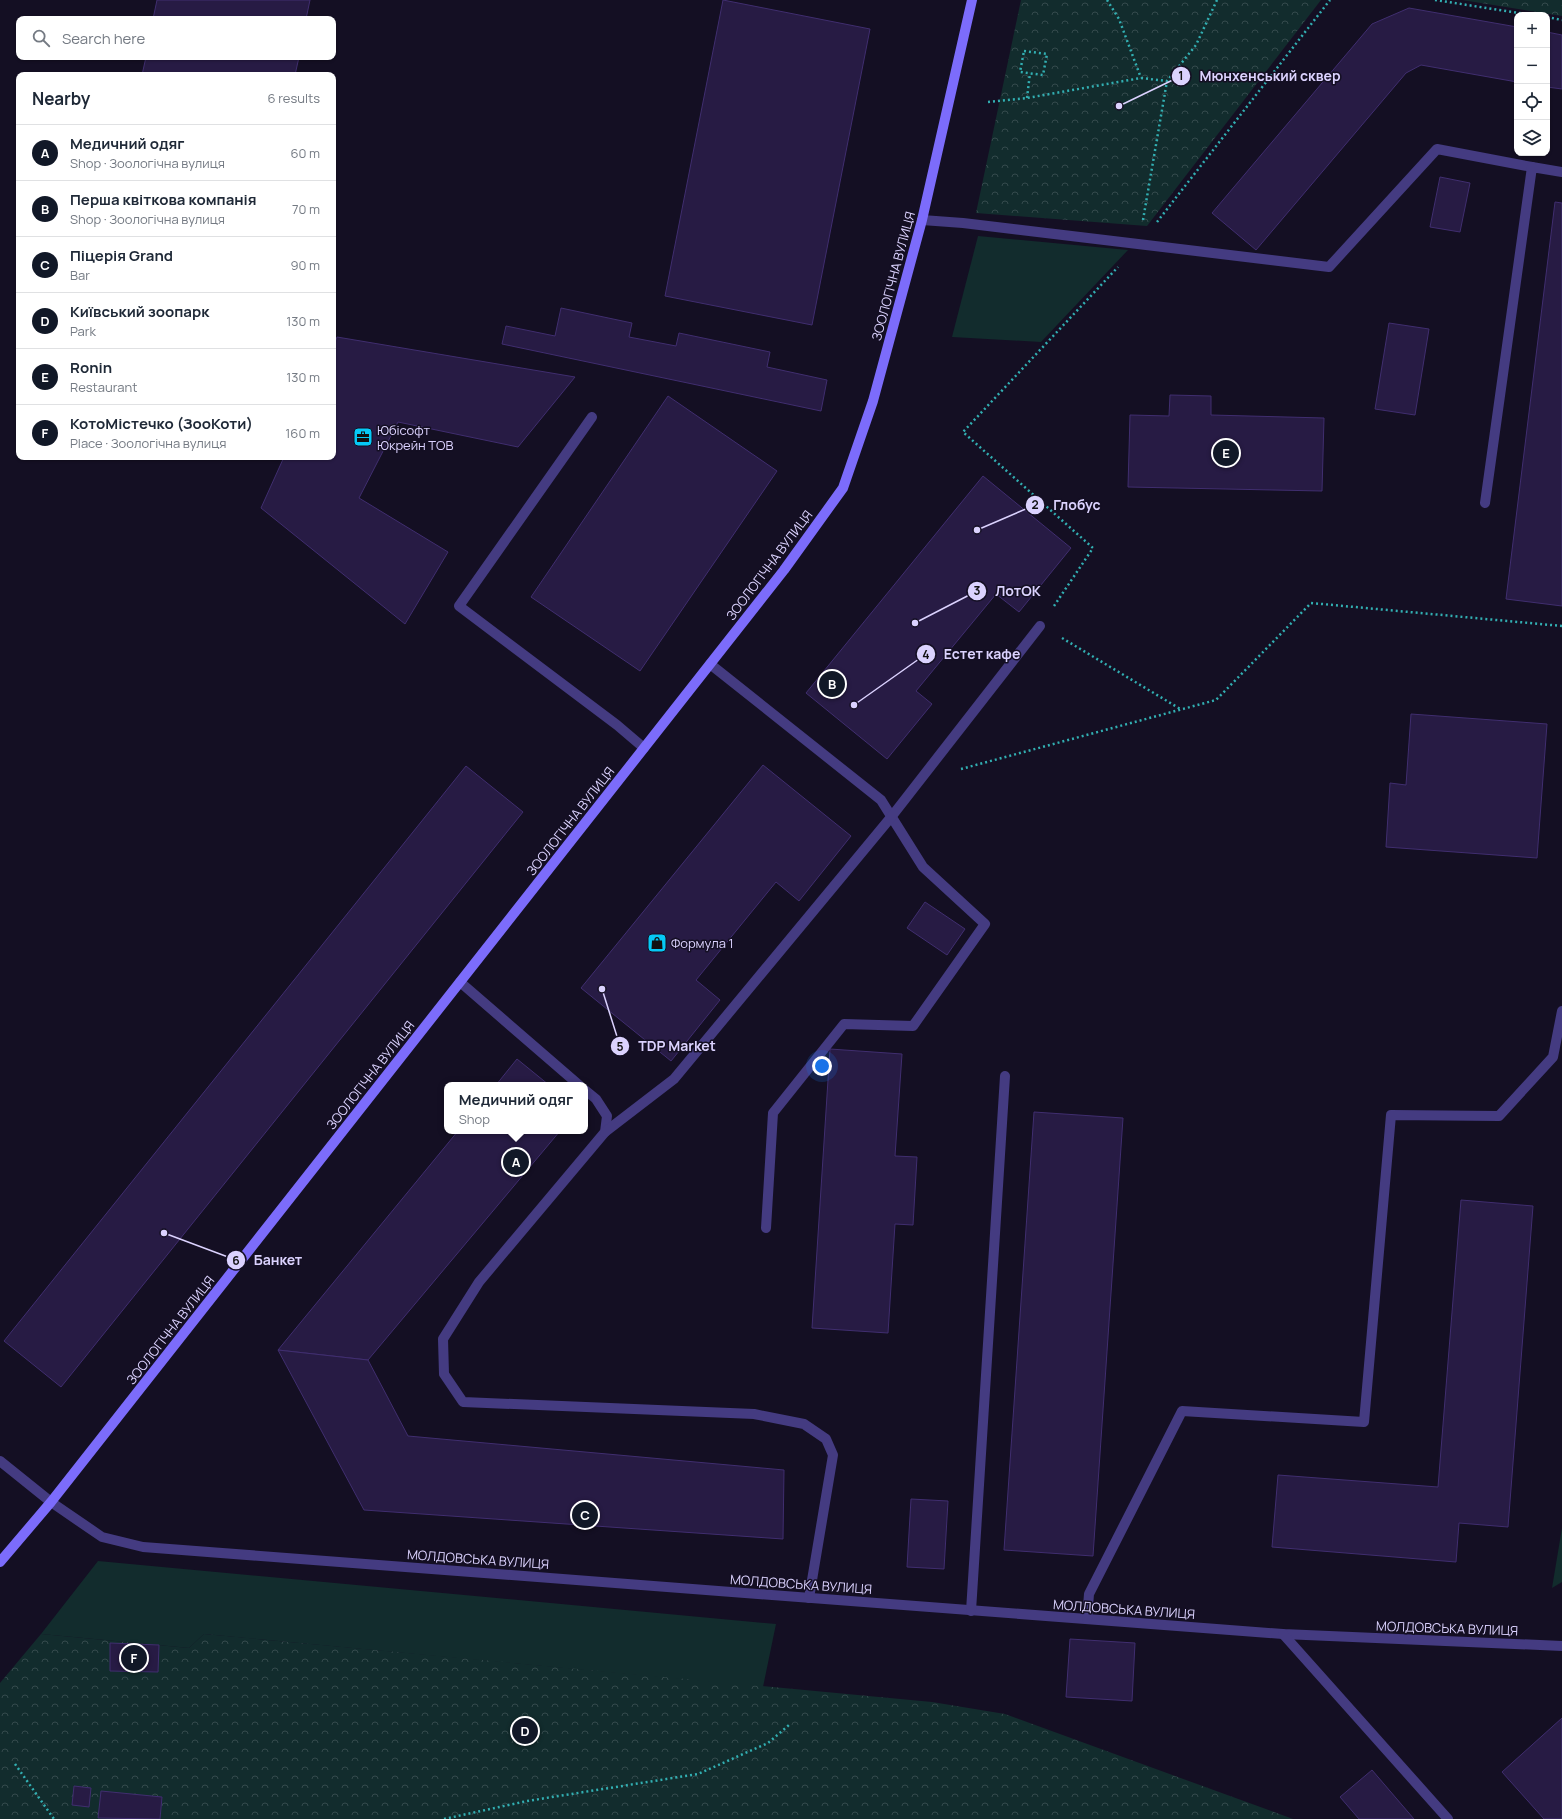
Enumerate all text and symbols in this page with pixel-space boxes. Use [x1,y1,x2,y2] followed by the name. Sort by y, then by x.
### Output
[1514,12,1550,156] map controls
[1514,12,1550,48] button: +
[16,16,336,60] search box
[30,27,52,49] icon: search
[62,28,145,49] text: Search here
[1514,48,1550,84] button: −
[1171,63,1349,89] callout: Мюнхенський сквер
[1199,66,1341,85] text: Мюнхенський сквер
[1178,67,1184,84] text: 1
[1514,84,1550,120] button: locate
[32,87,90,110] text: Nearby
[268,89,320,107] text: 6 results
[1514,120,1550,156] button: layers
[70,133,184,154] text: Медичний одяг
[41,144,49,162] text: A
[290,144,320,162] text: 60 m
[70,154,225,172] text: Shop · Зоологічна вулиця
[70,189,257,210] text: Перша квіткова компанія
[41,200,49,218] text: B
[292,200,320,218] text: 70 m
[867,209,919,343] street label: ЗООЛОГІЧНА ВУЛИЦЯ
[70,210,225,228] text: Shop · Зоологічна вулиця
[70,245,173,266] text: Піцерія Grand
[40,256,50,274] text: C
[290,256,320,274] text: 90 m
[70,266,90,284] text: Bar
[70,301,209,322] text: Київський зоопарк
[40,312,50,330] text: D
[286,312,320,330] text: 130 m
[70,322,96,340] text: Park
[70,357,112,378] text: Ronin
[41,368,49,386] text: E
[286,368,320,386] text: 130 m
[70,378,137,396] text: Restaurant
[70,413,253,434] text: КотоМістечко (ЗооКоти)
[377,421,454,454] place label: Юбісофт Юкрейн ТОВ
[42,424,48,442] text: F
[285,424,320,442] text: 160 m
[352,426,374,448] office icon: Юбісофт Юкрейн ТОВ
[70,434,226,452] text: Place · Зоологічна вулиця
[1213,438,1239,468] pin: E
[1025,492,1108,518] callout: Глобус
[1053,495,1101,514] text: Глобус
[1031,496,1039,513] text: 2
[722,506,816,624] street label: ЗООЛОГІЧНА ВУЛИЦЯ
[967,578,1049,604] callout: ЛотОК
[995,581,1042,600] text: ЛотОК
[974,582,981,599] text: 3
[916,641,1029,667] callout: Естет кафе
[944,644,1020,663] text: Естет кафе
[922,646,930,663] text: 4
[819,669,845,699] pin: B
[522,763,618,879] street label: ЗООЛОГІЧНА ВУЛИЦЯ
[646,932,668,954] shop icon: Формула 1
[671,934,734,952] place label: Формула 1
[322,1017,418,1133] street label: ЗООЛОГІЧНА ВУЛИЦЯ
[610,1033,724,1059] callout: TDP Market
[638,1036,716,1055] text: TDP Market
[616,1038,624,1055] text: 5
[812,1056,832,1076] your location
[444,1082,588,1134] popup
[459,1089,573,1110] text: Медичний одяг
[459,1110,490,1128] text: Shop
[503,1147,529,1177] pin: A
[226,1247,310,1273] callout: Банкет
[254,1250,303,1269] text: Банкет
[232,1252,240,1269] text: 6
[122,1272,218,1388] street label: ЗООЛОГІЧНА ВУЛИЦЯ
[572,1500,598,1530] pin: C
[406,1545,550,1573] street label: МОЛДОВСЬКА ВУЛИЦЯ
[729,1570,873,1598] street label: МОЛДОВСЬКА ВУЛИЦЯ
[1052,1595,1196,1623] street label: МОЛДОВСЬКА ВУЛИЦЯ
[1376,1617,1518,1639] street label: МОЛДОВСЬКА ВУЛИЦЯ
[121,1643,147,1673] pin: F
[512,1716,538,1746] pin: D

